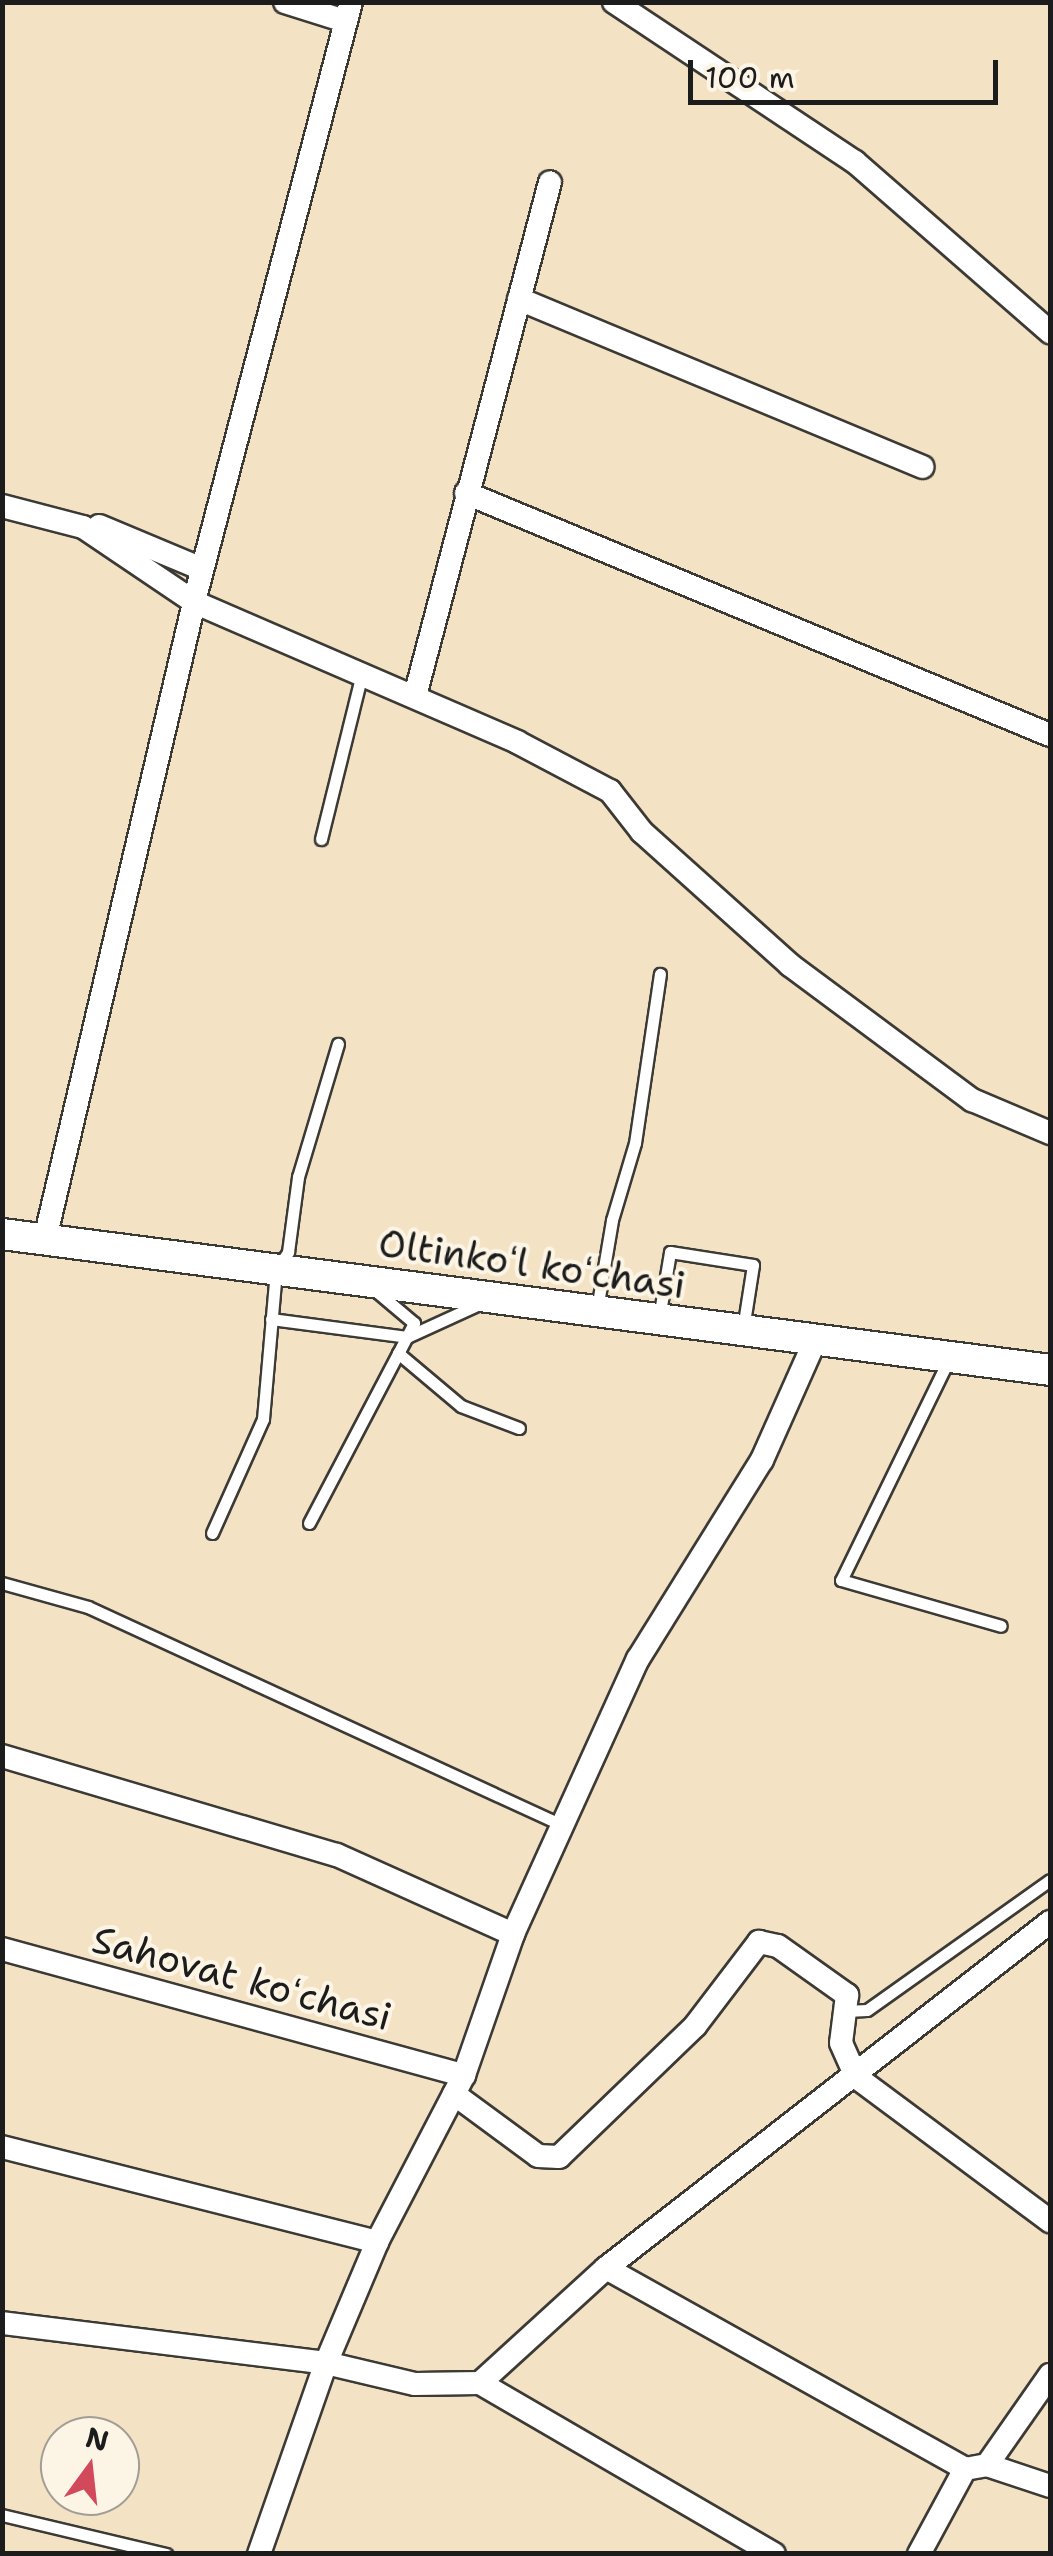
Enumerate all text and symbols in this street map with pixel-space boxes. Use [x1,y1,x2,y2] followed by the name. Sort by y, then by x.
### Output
[693,40,1003,102] scale bar
[705,57,795,98] text: 100 m
[376,1220,688,1308] street label: Oltinkoʻl koʻchasi
[88,1916,396,2040] street label: Sahovat koʻchasi
[40,2416,140,2516] north arrow
[82,2418,113,2460] text: N

